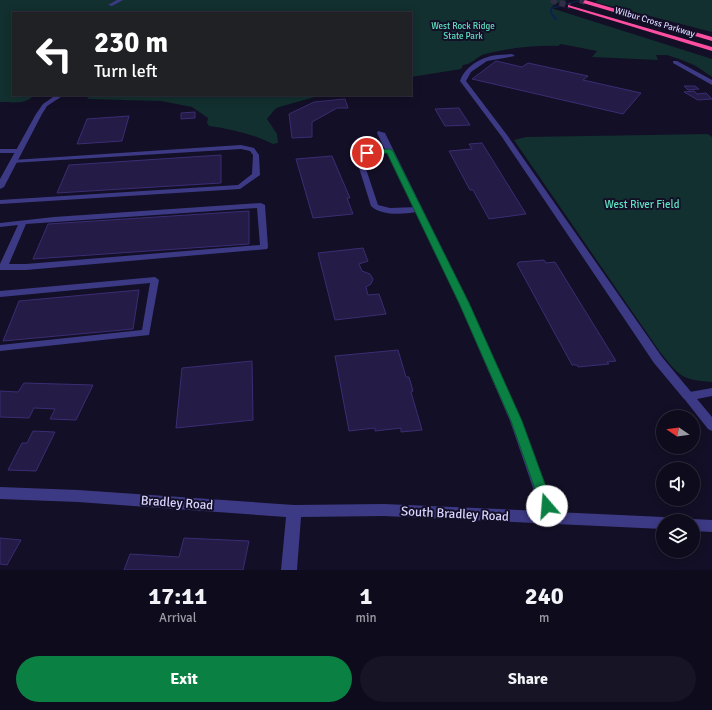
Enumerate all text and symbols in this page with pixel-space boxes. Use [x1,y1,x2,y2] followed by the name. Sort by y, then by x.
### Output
[613,5,697,40] street label: Wilbur Cross Parkway
[431,21,495,42] park label: West Rock Ridge State Park
[94,26,168,60] text: 230 m
[28,28,80,80] icon: left
[94,60,157,82] text: Turn left
[350,136,384,170] pin
[356,142,378,164] icon: arrive
[604,198,680,211] park label: West River Field
[656,410,700,454] north arrow
[656,410,700,558] map controls
[656,462,700,506] button: sound
[526,485,568,527] position arrow
[140,492,214,514] street label: Bradley Road
[401,503,509,525] street label: South Bradley Road
[656,514,700,558] button: layers
[148,581,207,611] text: 17:11
[360,581,372,611] text: 1
[525,581,564,611] text: 240
[159,610,196,626] text: Arrival
[356,610,377,626] text: min
[539,610,549,626] text: m
[16,656,352,702] button: Exit
[360,656,696,702] button: Share

